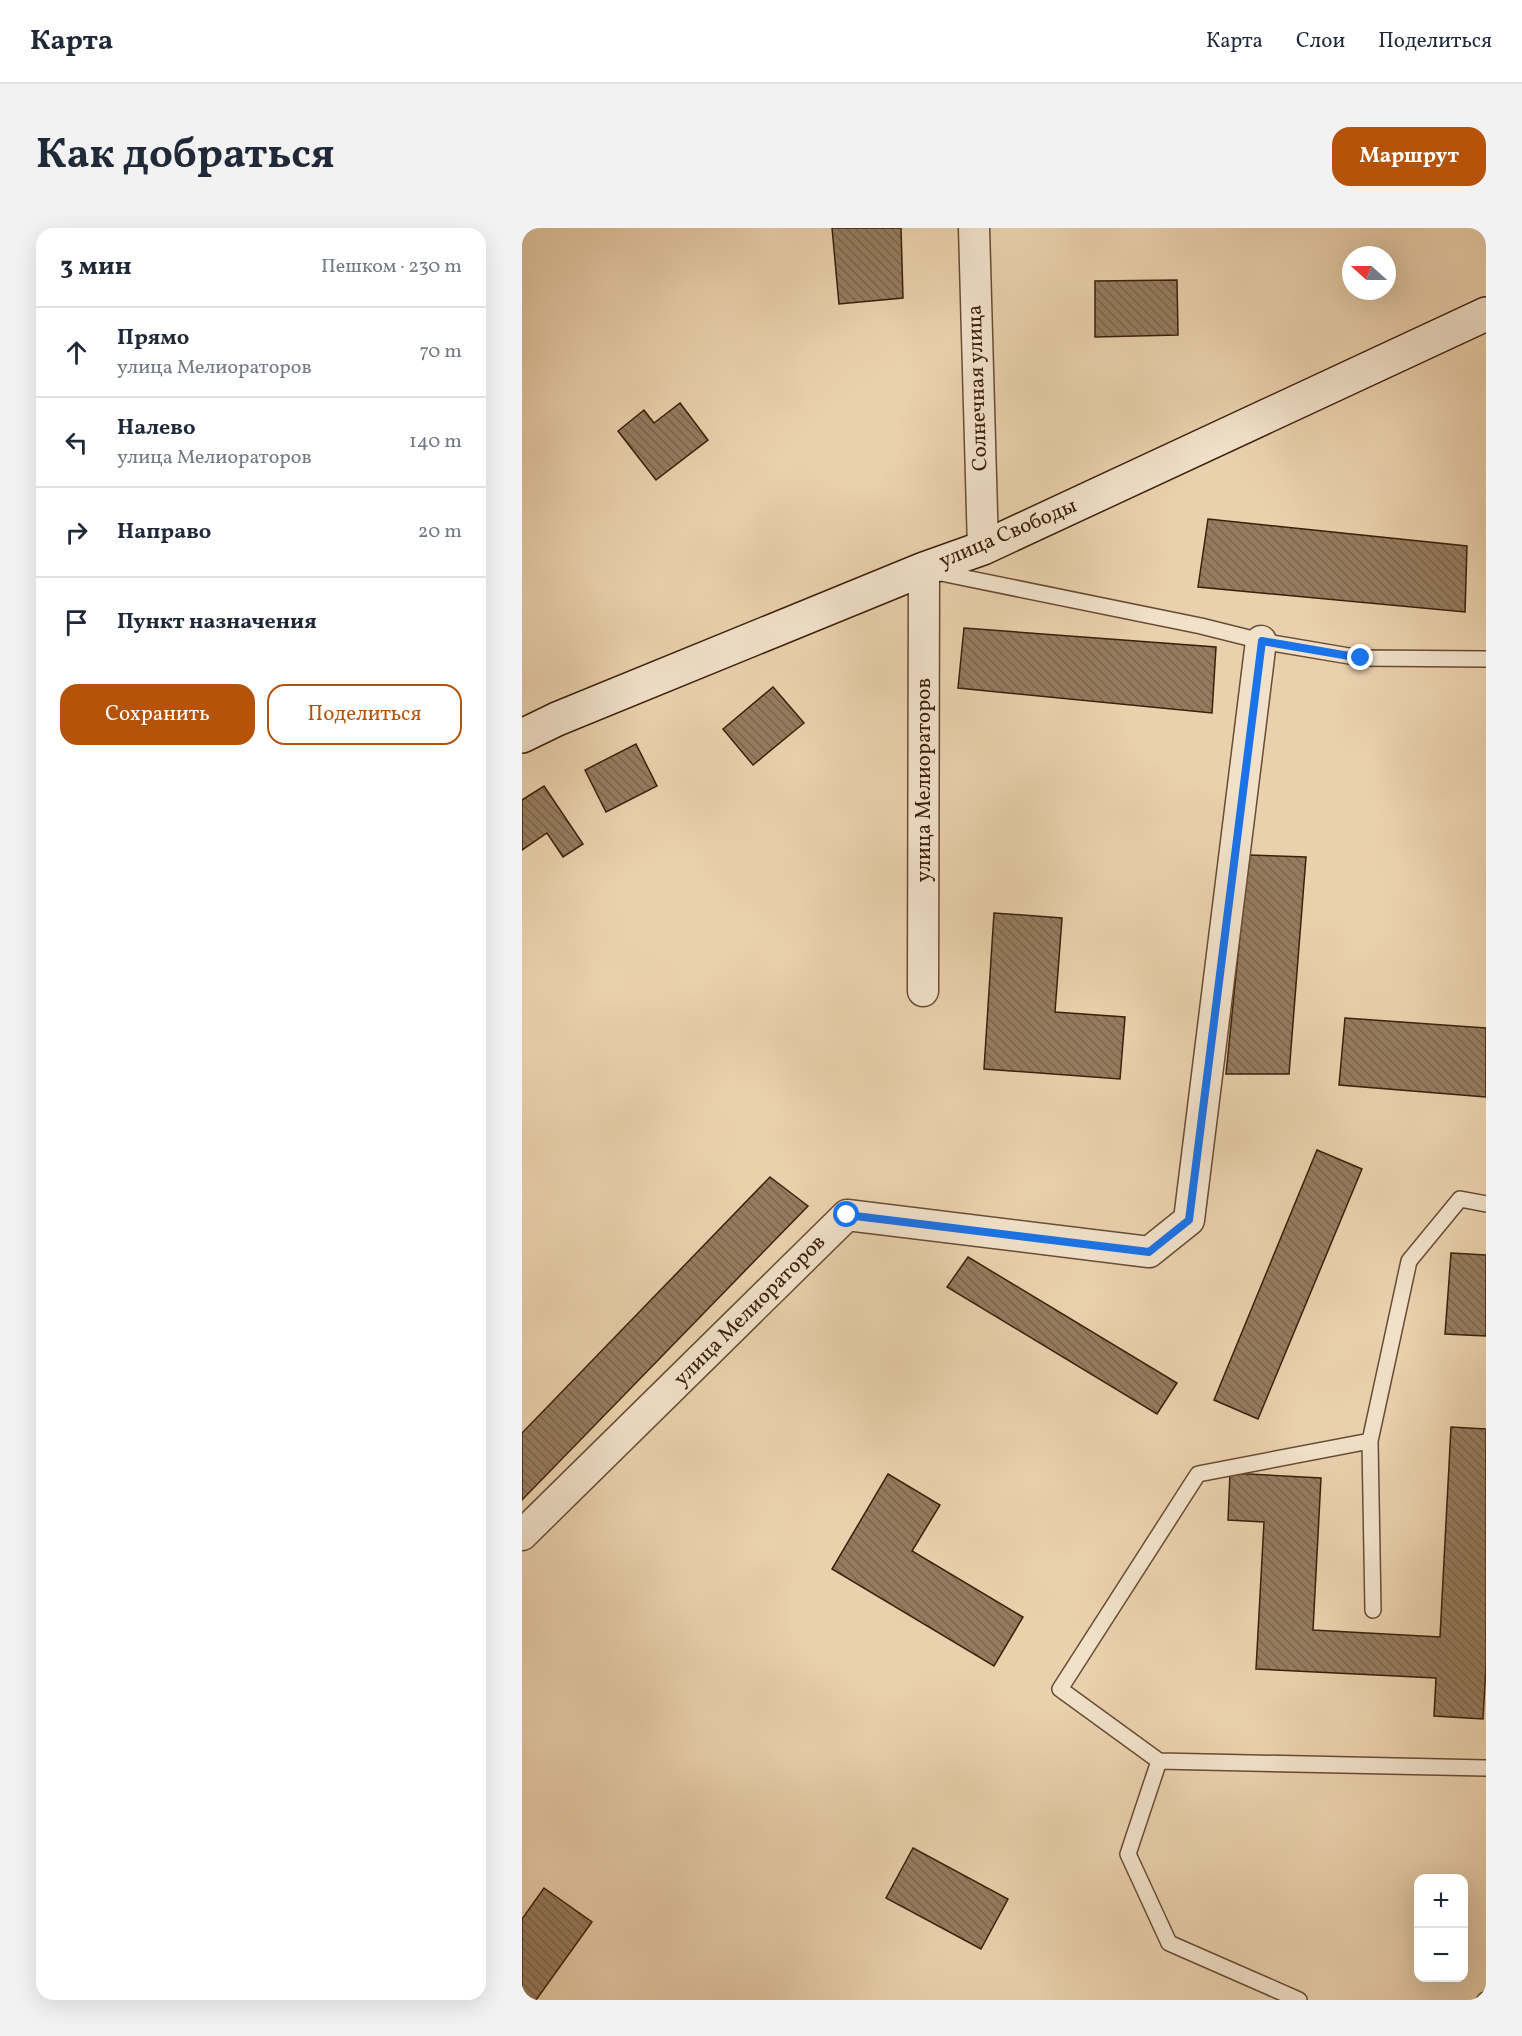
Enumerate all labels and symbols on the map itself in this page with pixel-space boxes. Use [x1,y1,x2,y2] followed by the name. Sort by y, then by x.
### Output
[1342,246,1396,300] north arrow
[961,304,995,472] street label: Солнечная улица
[935,492,1082,576] street label: улица Свободы
[1347,644,1373,670] route end
[910,678,939,882] street label: улица Мелиораторов
[833,1201,859,1227] route start
[668,1229,832,1393] street label: улица Мелиораторов

